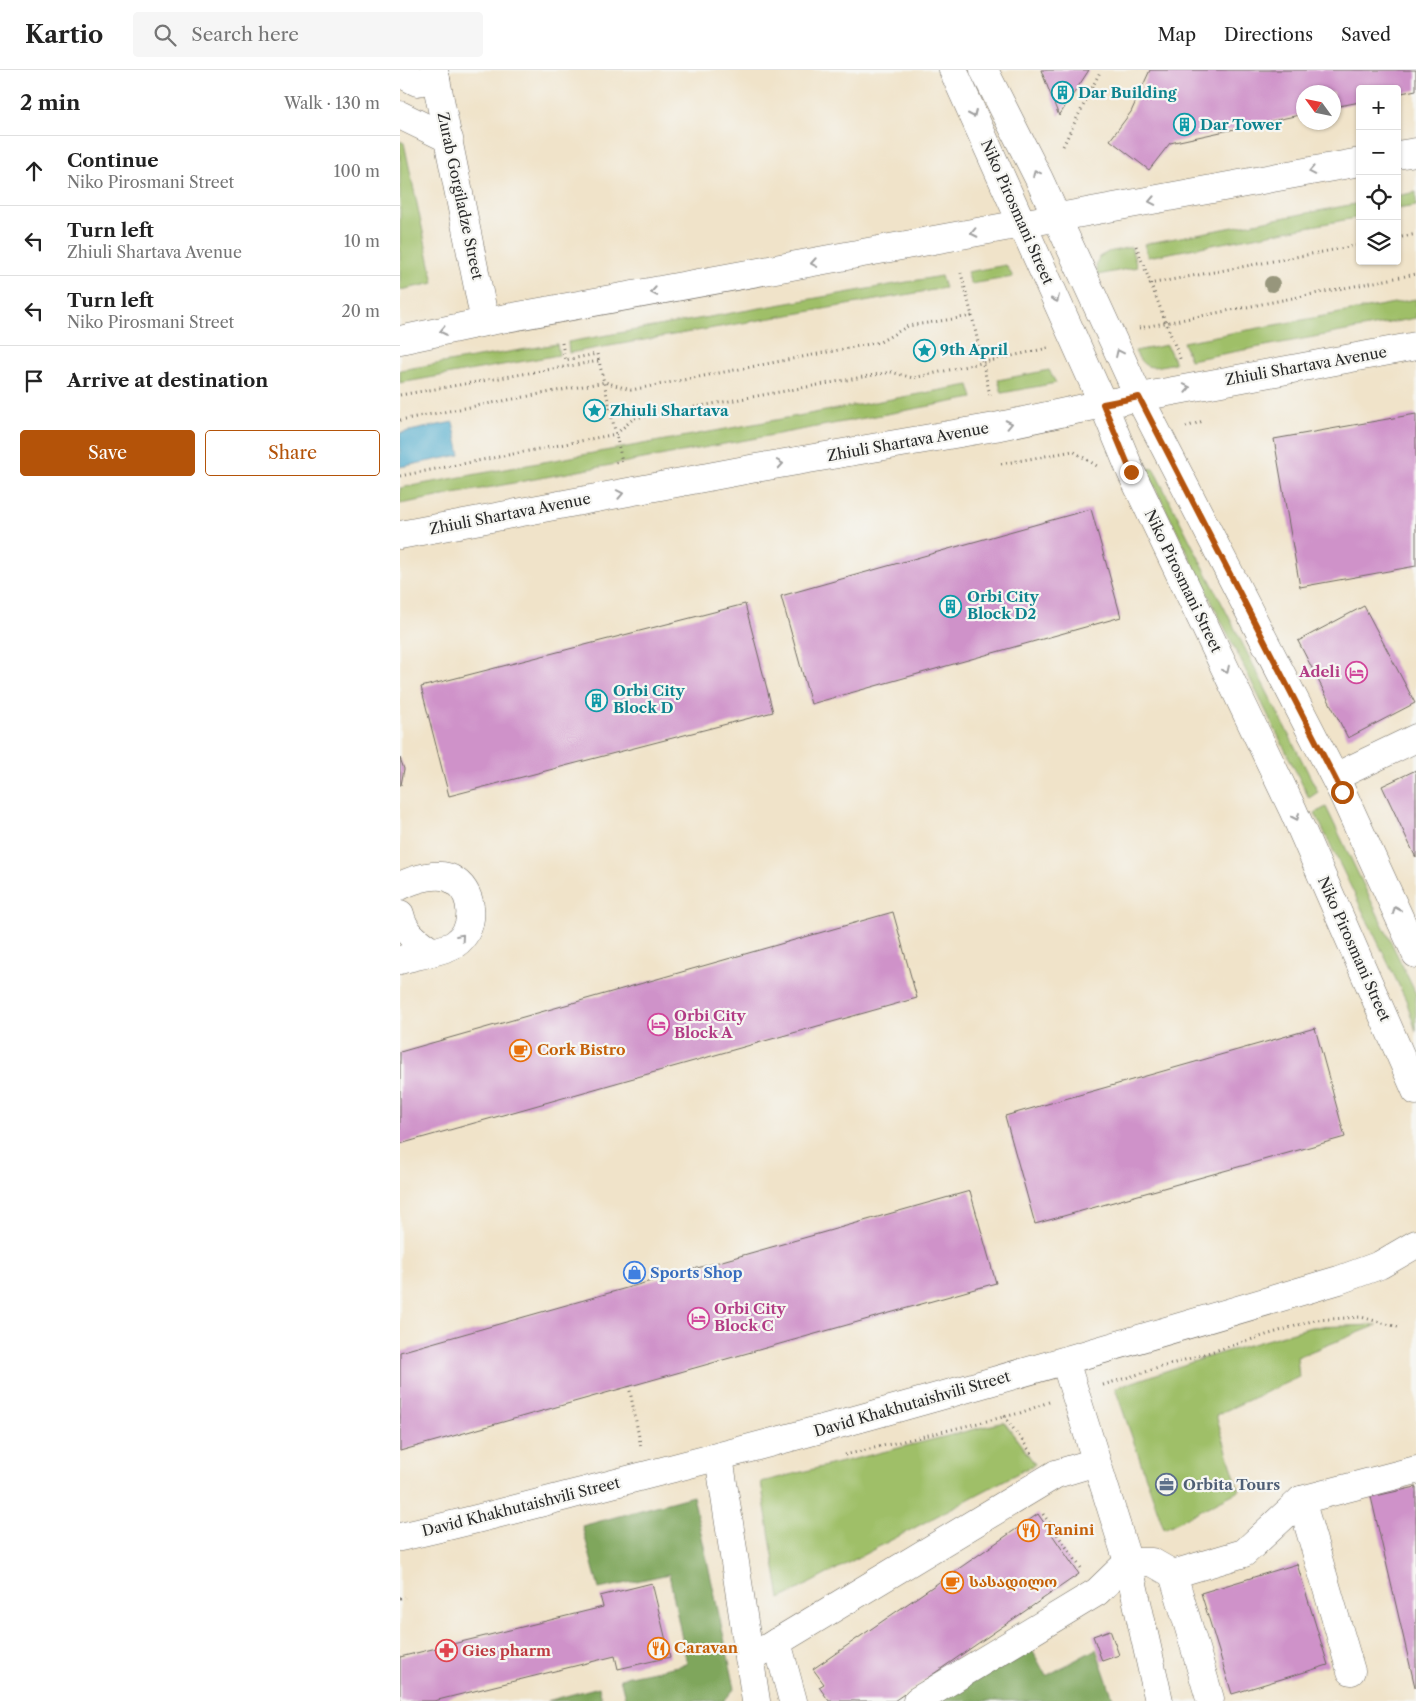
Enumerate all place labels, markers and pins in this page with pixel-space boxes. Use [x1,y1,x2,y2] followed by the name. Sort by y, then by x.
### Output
[1050,81,1074,105] building icon: Dar Building
[1078,83,1177,102] place label: Dar Building
[1172,113,1196,137] building icon: Dar Tower
[1200,115,1282,134] place label: Dar Tower
[912,338,936,362] place icon: 9th April
[940,340,1008,359] place label: 9th April
[582,399,606,423] place icon: Zhiuli Shartava
[610,401,729,420] place label: Zhiuli Shartava
[967,587,1040,623] place label: Orbi City Block D2
[939,594,963,618] building icon: Orbi City Block D2
[1344,660,1368,684] hotel icon: Adeli
[1298,662,1341,681] place label: Adeli
[613,681,686,717] place label: Orbi City Block D
[585,688,609,712] building icon: Orbi City Block D
[674,1006,747,1042] place label: Orbi City Block A
[646,1013,670,1037] hotel icon: Orbi City Block A
[509,1038,533,1062] cafe icon: Cork Bistro
[537,1040,625,1059] place label: Cork Bistro
[622,1261,646,1285] shop icon: Sports Shop
[650,1263,743,1282] place label: Sports Shop
[714,1299,787,1335] place label: Orbi City Block C
[686,1306,710,1330] hotel icon: Orbi City Block C
[1155,1473,1179,1497] office icon: Orbita Tours
[1183,1475,1280,1494] place label: Orbita Tours
[1016,1518,1040,1542] restaurant icon: Tanini
[1044,1520,1095,1539] place label: Tanini
[941,1570,965,1594] cafe icon: სასადილო
[969,1572,1057,1591] place label: სასადილო
[646,1636,670,1660] restaurant icon: Caravan
[674,1638,739,1657] place label: Caravan
[434,1639,458,1663] pharmacy icon: Gies pharm
[462,1641,551,1660] place label: Gies pharm

